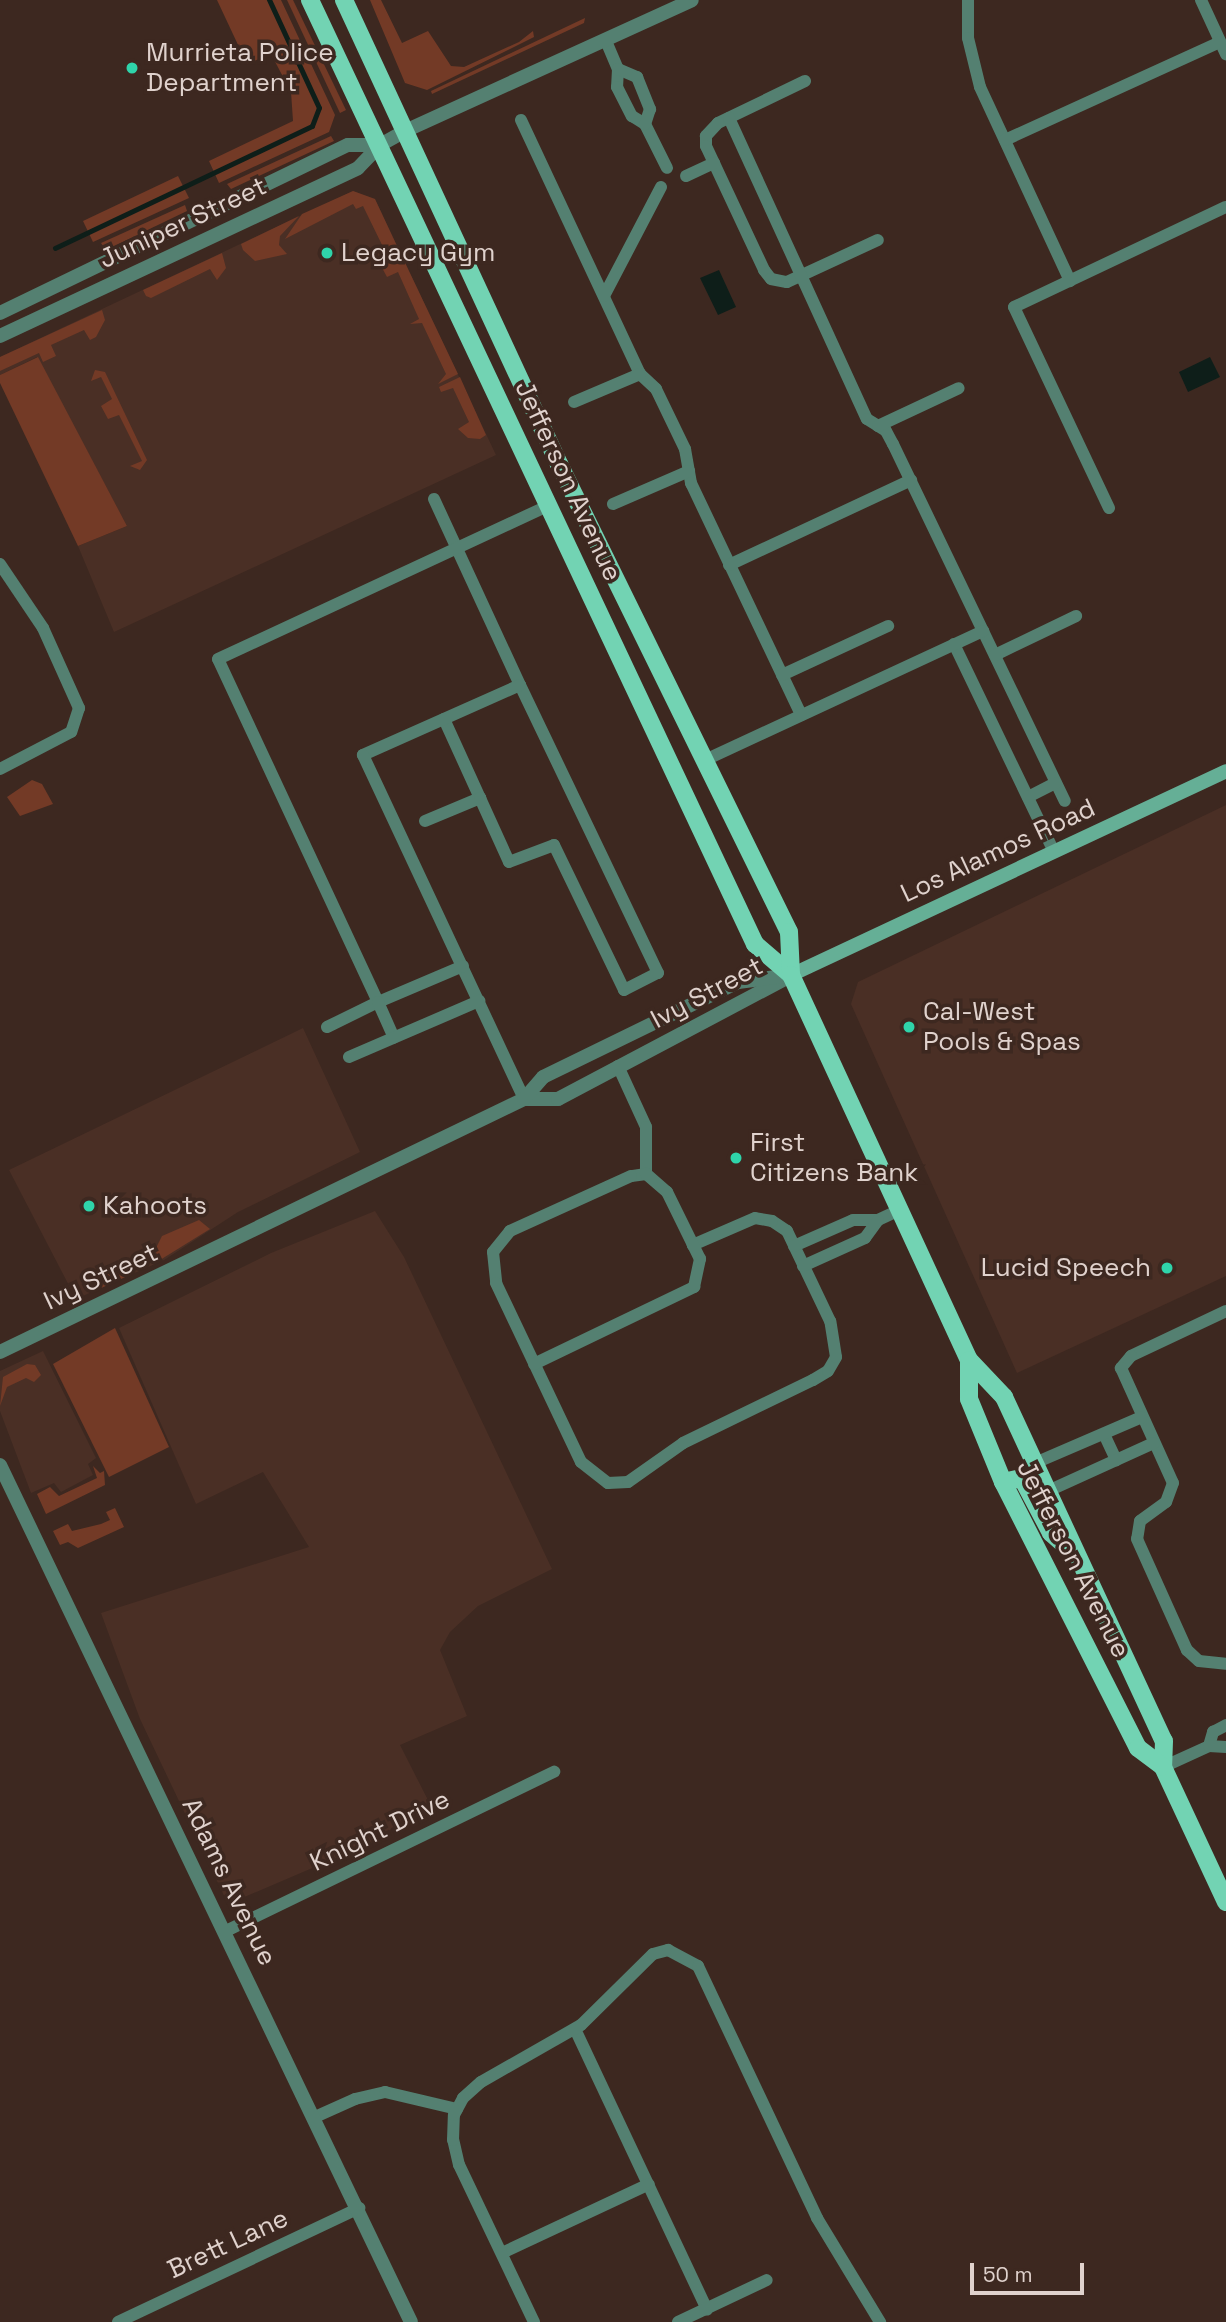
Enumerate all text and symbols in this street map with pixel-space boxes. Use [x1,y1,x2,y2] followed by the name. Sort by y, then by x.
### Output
[146,37,334,98] place label: Murrieta Police Department
[124,60,140,76] marker: Murrieta Police Department
[94,171,272,275] street label: Juniper Street
[341,237,495,269] place label: Legacy Gym
[319,245,335,261] marker: Legacy Gym
[508,376,628,586] street label: Jefferson Avenue
[896,792,1100,910] street label: Los Alamos Road
[646,950,768,1036] street label: Ivy Street
[923,996,1081,1058] place label: Cal-West Pools & Spas
[901,1019,917,1035] marker: Cal-West Pools & Spas
[750,1127,918,1188] place label: First Citizens Bank
[728,1150,744,1166] marker: First Citizens Bank
[103,1190,207,1222] place label: Kahoots
[81,1198,97,1214] marker: Kahoots
[39,1237,163,1317] street label: Ivy Street
[981,1252,1151,1284] place label: Lucid Speech
[1157,1258,1177,1278] marker: Lucid Speech
[1010,1455,1136,1663] street label: Jefferson Avenue
[305,1784,455,1878] street label: Knight Drive
[175,1793,283,1971] street label: Adams Avenue
[163,2203,293,2285] street label: Brett Lane
[974,2248,1088,2292] scale bar
[983,2261,1033,2288] text: 50 m

